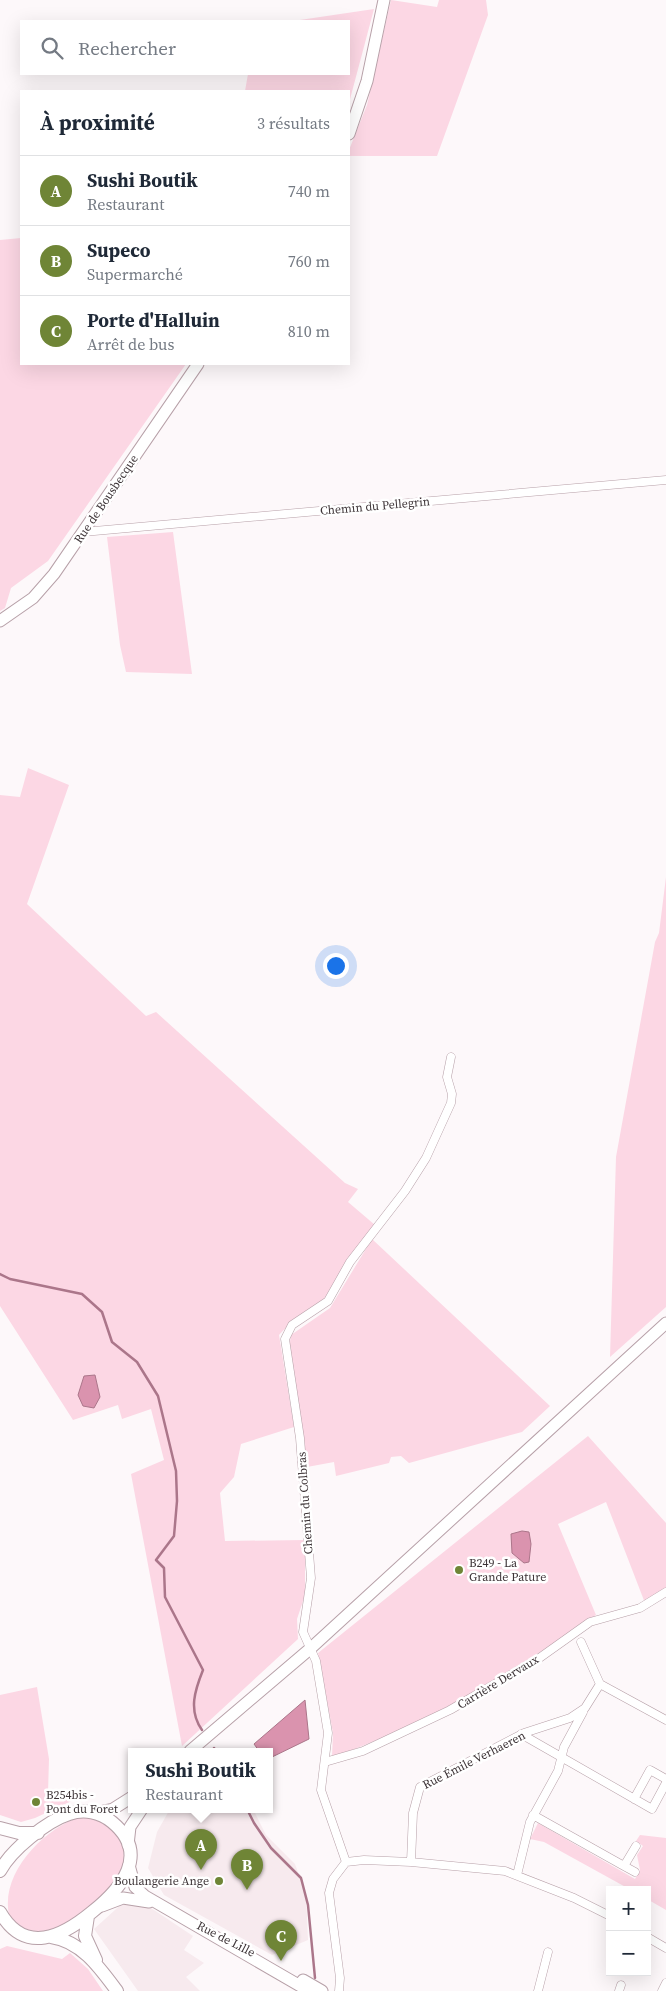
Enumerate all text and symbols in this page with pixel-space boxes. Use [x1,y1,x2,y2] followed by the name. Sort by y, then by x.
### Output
[20,20,350,75] search box
[38,34,66,62] icon: search
[78,35,176,61] text: Rechercher
[40,108,155,137] text: À proximité
[257,112,330,134] text: 3 résultats
[87,167,198,193] text: Sushi Boutik
[51,180,61,202] text: A
[288,180,330,202] text: 740 m
[87,193,165,215] text: Restaurant
[87,237,151,263] text: Supeco
[51,250,61,272] text: B
[288,250,330,272] text: 760 m
[87,263,183,285] text: Supermarché
[87,307,220,333] text: Porte d'Halluin
[51,320,61,342] text: C
[288,320,330,342] text: 810 m
[87,333,174,355] text: Arrêt de bus
[70,451,142,547] street label: Rue de Bousbecque
[319,493,431,519] street label: Chemin du Pellegrin
[323,953,349,979] your location
[293,1451,317,1555] street label: Chemin du Colbras
[469,1555,546,1585] place label: B249 - La Grande Pature
[453,1564,465,1576] marker: B249 - La Grande Pature
[454,1651,542,1713] street label: Carrière Dervaux
[420,1727,528,1793] street label: Rue Émile Verhaeren
[128,1748,273,1813] popup
[145,1757,256,1783] text: Sushi Boutik
[145,1783,223,1805] text: Restaurant
[46,1787,118,1817] place label: B254bis - Pont du Foret
[30,1796,42,1808] marker: B254bis - Pont du Foret
[185,1829,217,1870] pin: A
[231,1849,263,1890] pin: B
[114,1873,209,1889] place label: Boulangerie Ange
[213,1875,225,1887] marker: Boulangerie Ange
[606,1886,651,1976] map controls
[606,1886,651,1931] button: +
[194,1918,258,1960] street label: Rue de Lille
[265,1920,297,1961] pin: C
[606,1931,651,1976] button: −

